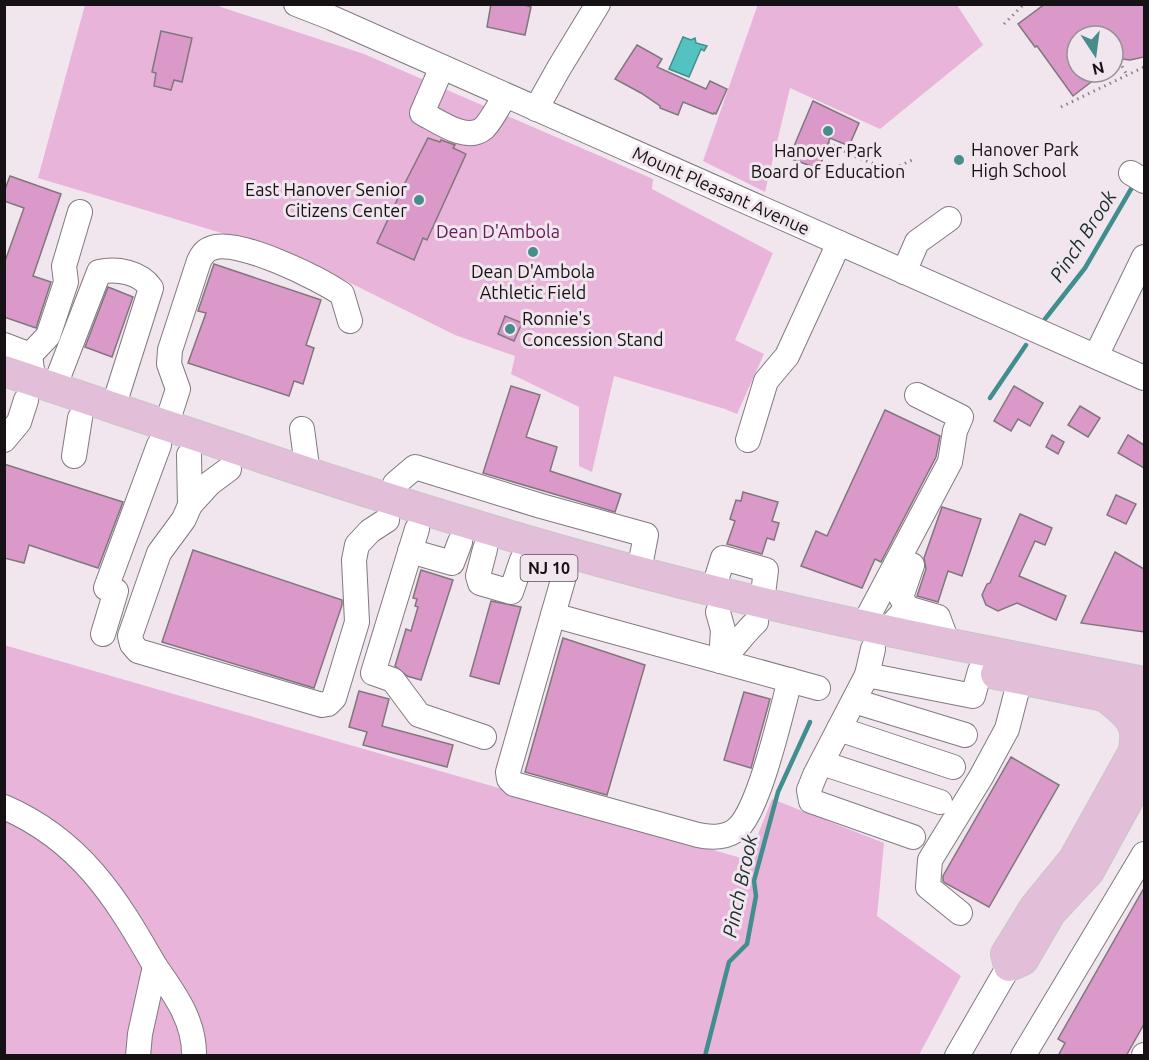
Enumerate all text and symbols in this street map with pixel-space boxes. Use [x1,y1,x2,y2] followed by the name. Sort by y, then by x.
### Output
[1065,24,1125,84] north arrow
[1091,59,1106,79] text: N
[821,124,835,138] marker: Hanover Park Board of Education
[971,139,1079,180] place label: Hanover Park High School
[751,140,905,181] place label: Hanover Park Board of Education
[630,142,813,238] street label: Mount Pleasant Avenue
[952,153,966,167] marker: Hanover Park High School
[245,179,407,220] place label: East Hanover Senior Citizens Center
[1044,185,1121,286] water label: Pinch Brook
[412,193,426,207] marker: East Hanover Senior Citizens Center
[436,221,560,241] park label: Dean D'Ambola
[526,245,540,259] marker: Dean D'Ambola Athletic Field
[471,261,595,302] place label: Dean D'Ambola Athletic Field
[522,308,664,349] place label: Ronnie's Concession Stand
[503,322,517,336] marker: Ronnie's Concession Stand
[520,555,578,581] road number: NJ 10
[717,832,762,940] water label: Pinch Brook

